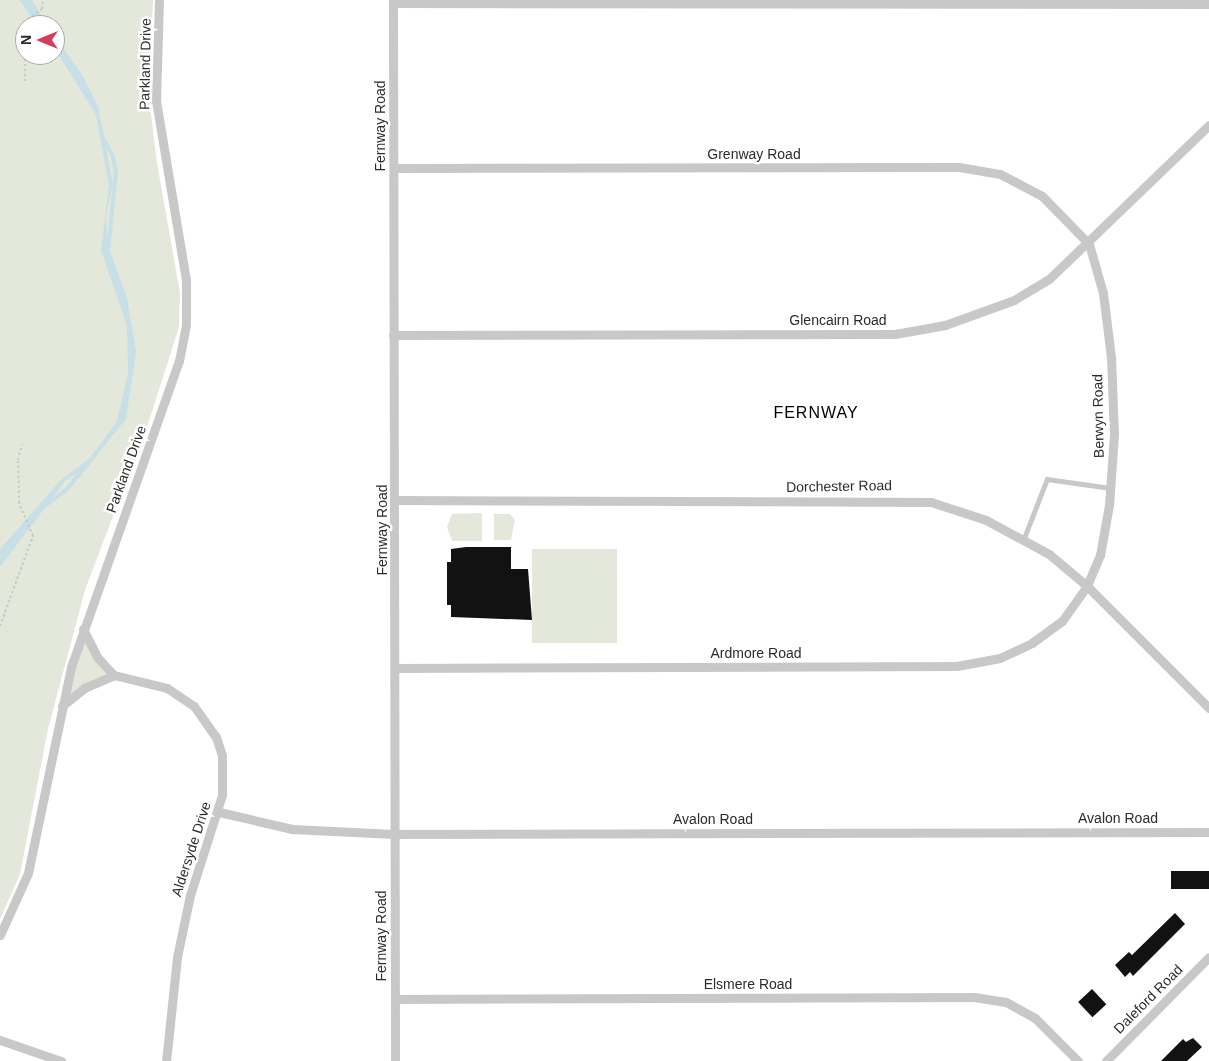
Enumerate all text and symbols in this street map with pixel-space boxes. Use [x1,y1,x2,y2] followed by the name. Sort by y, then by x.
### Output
[15,15,65,65] north arrow
[136,18,154,110] street label: Parkland Drive
[18,35,34,45] text: N
[372,80,388,172] street label: Fernway Road
[707,146,801,162] street label: Grenway Road
[789,312,887,328] street label: Glencairn Road
[1089,374,1107,458] street label: Berwyn Road
[773,403,859,423] district label: FERNWAY
[102,423,150,515] street label: Parkland Drive
[786,477,892,495] street label: Dorchester Road
[374,484,390,576] street label: Fernway Road
[710,645,802,661] street label: Ardmore Road
[168,799,214,899] street label: Aldersyde Drive
[1078,810,1158,826] street label: Avalon Road
[673,811,753,827] street label: Avalon Road
[373,890,389,982] street label: Fernway Road
[1110,961,1186,1037] street label: Daleford Road
[704,976,792,992] street label: Elsmere Road

